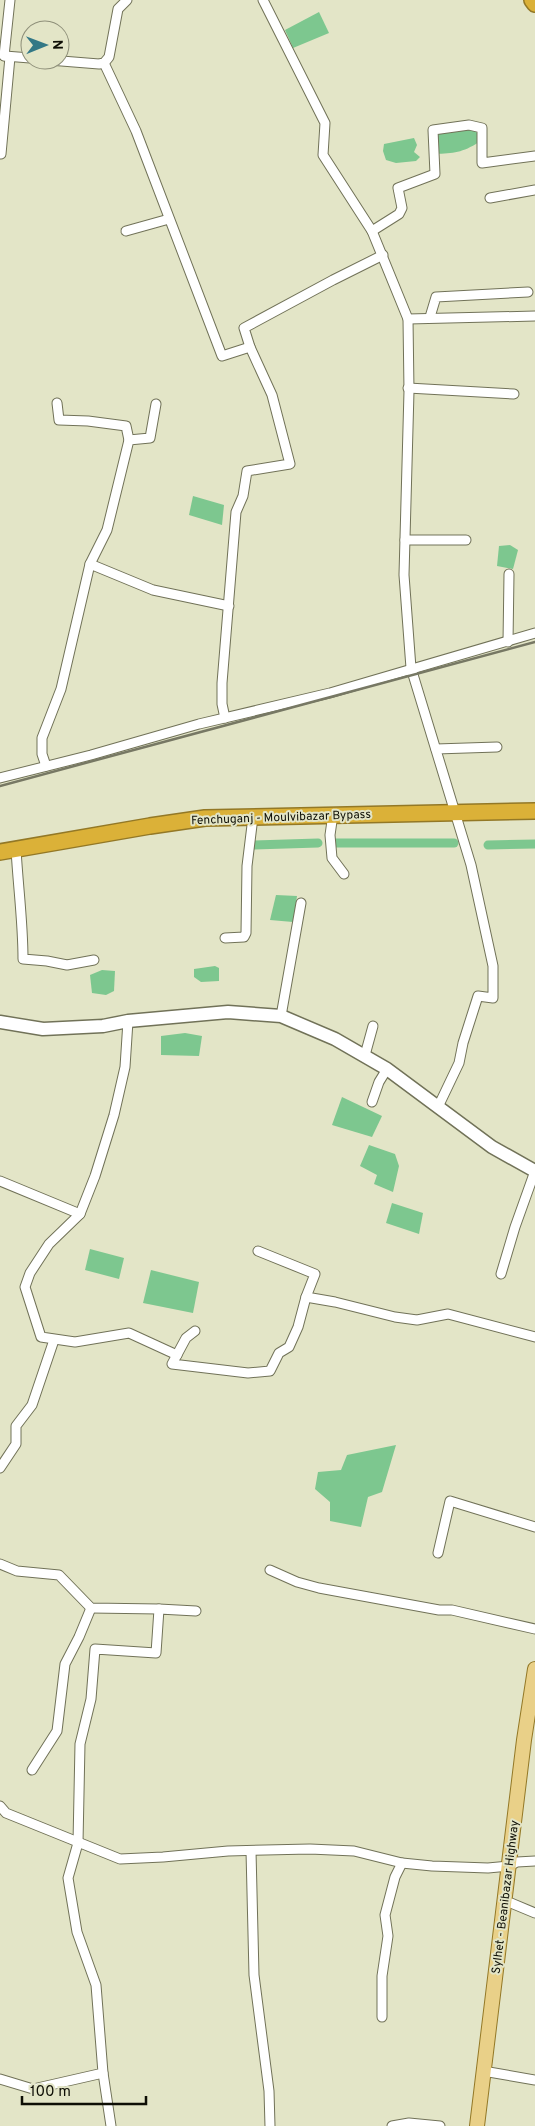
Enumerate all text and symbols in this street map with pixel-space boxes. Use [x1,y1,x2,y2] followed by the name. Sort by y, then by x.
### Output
[20,20,70,70] north arrow
[48,40,65,50] text: N
[191,807,371,829] street label: Fenchuganj - Moulvibazar Bypass
[489,1819,523,1975] street label: Sylhet - Beanibazar Highway
[22,2074,146,2106] scale bar
[30,2083,71,2102] text: 100 m

